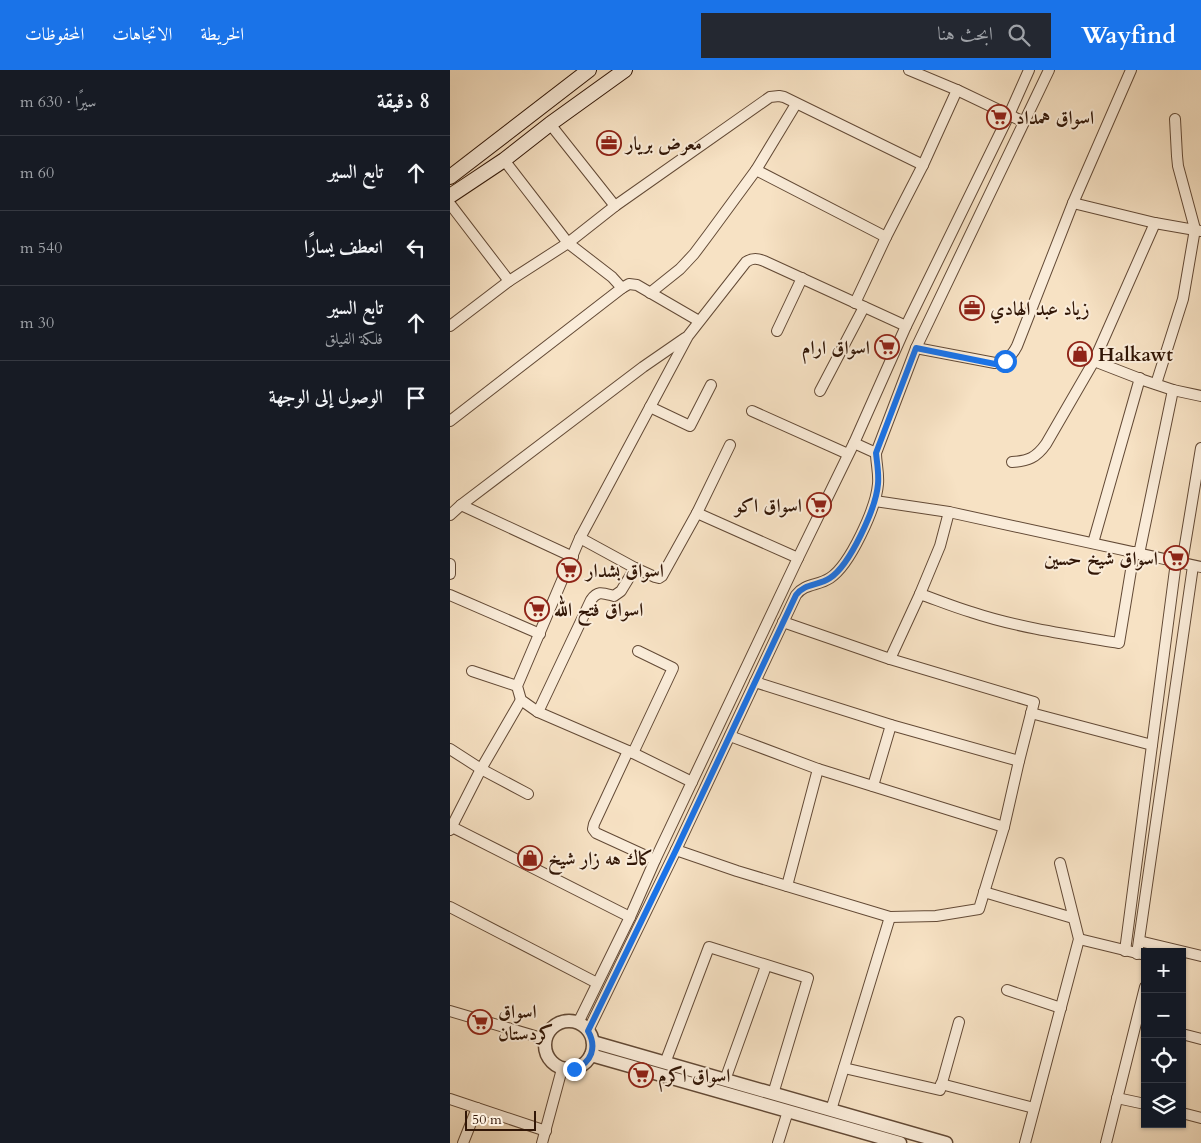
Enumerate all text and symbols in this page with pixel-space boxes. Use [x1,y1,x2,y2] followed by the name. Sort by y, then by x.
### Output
[701,13,1051,58] search box
[1081,19,1176,52] text: Wayfind
[937,21,993,47] text: ابحث هنا
[1005,21,1033,49] icon: search
[25,22,84,47] text: المحفوظات
[112,22,172,47] text: الاتجاهات
[200,22,244,47] text: الخريطة
[377,87,430,116] text: 8 دقيقة
[20,91,96,113] text: سيرًا · 630 m
[986,104,1012,130] supermarket icon: اسواق همداد
[1016,105,1094,131] place label: اسواق همداد
[596,130,622,156] office icon: معرض بريار
[624,131,702,157] place label: معرض بريار
[328,159,383,185] text: تابع السير
[402,159,430,187] icon: ahead
[20,162,54,184] text: 60 m
[304,234,383,260] text: انعطف يسارًا
[402,234,430,262] icon: left
[20,237,62,259] text: 540 m
[328,295,383,321] text: تابع السير
[959,295,985,321] office icon: زياد عبد الهادي
[990,296,1090,324] place label: زياد عبد الهادي
[402,309,430,337] icon: ahead
[20,312,54,334] text: 30 m
[325,328,383,350] text: فلكة الفيلق
[874,334,900,360] supermarket icon: اسواق ارام
[802,335,870,365] place label: اسواق ارام
[1067,341,1093,367] shop icon: Halkawt
[1098,342,1173,368] place label: Halkawt
[994,350,1017,373] route start
[269,384,383,410] text: الوصول إلى الوجهة
[402,384,430,412] icon: arrive
[806,492,832,518] supermarket icon: اسواق اكو
[733,493,802,519] place label: اسواق اكو
[1163,545,1189,571] supermarket icon: اسواق شيخ حسين
[1044,546,1158,576] place label: اسواق شيخ حسين
[556,557,582,583] supermarket icon: اسواق بشدار
[584,558,664,584] place label: اسواق بشدار
[554,594,643,627] place label: اسواق فتح الله
[524,596,550,622] supermarket icon: اسواق فتح الله
[517,845,543,871] shop icon: كاك هه زار شيخ
[548,846,653,876] place label: كاك هه زار شيخ
[1141,948,1186,1128] map controls
[1141,948,1186,993] button: +
[1141,993,1186,1038] button: −
[498,999,553,1047] place label: اسواق كردستان
[467,1009,493,1035] supermarket icon: اسواق كردستان
[1141,1038,1186,1083] button: locate
[563,1058,586,1081] route end
[628,1062,654,1088] supermarket icon: اسواق اكرم
[658,1063,730,1093] place label: اسواق اكرم
[1141,1083,1186,1128] button: layers
[465,1108,536,1131] scale bar
[472,1110,502,1129] text: 50 m

